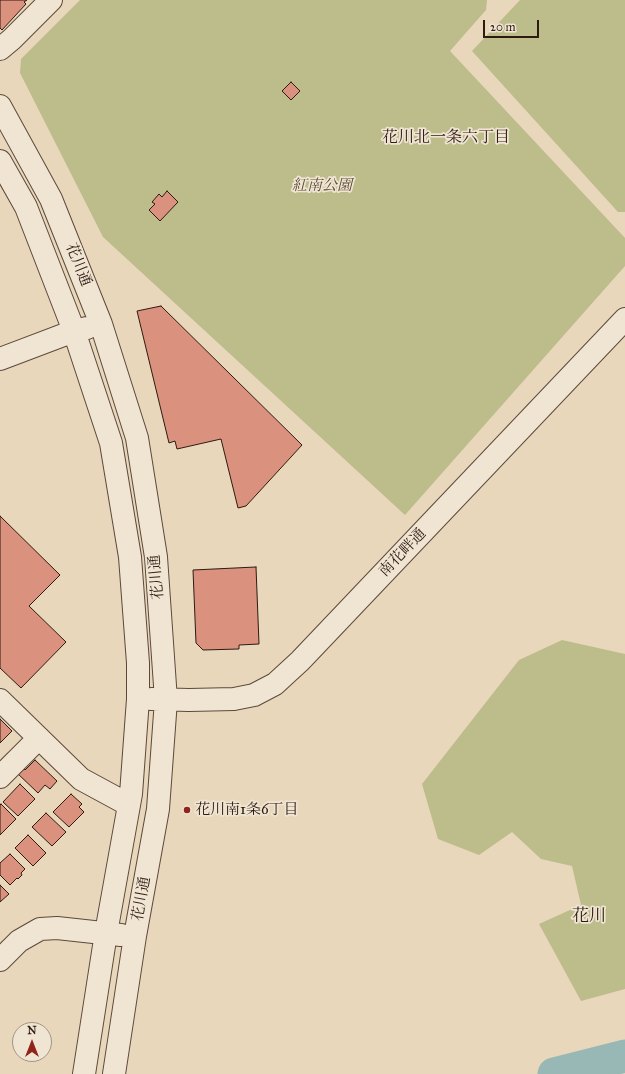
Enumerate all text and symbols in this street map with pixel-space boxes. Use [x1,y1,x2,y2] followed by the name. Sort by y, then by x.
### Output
[485,12,541,38] scale bar
[490,20,516,34] text: 20 m
[382,128,510,148] district label: 花川北一条六丁目
[292,177,352,195] park label: 紅南公園
[61,241,95,289] street label: 花川通
[376,525,430,581] street label: 南花畔通
[146,554,168,600] street label: 花川通
[195,801,299,819] place label: 花川南1条6丁目
[182,805,192,815] marker: 花川南1条6丁目
[129,875,155,923] street label: 花川通
[572,907,606,927] district label: 花川
[12,1022,52,1062] north arrow
[27,1024,37,1037] text: N

